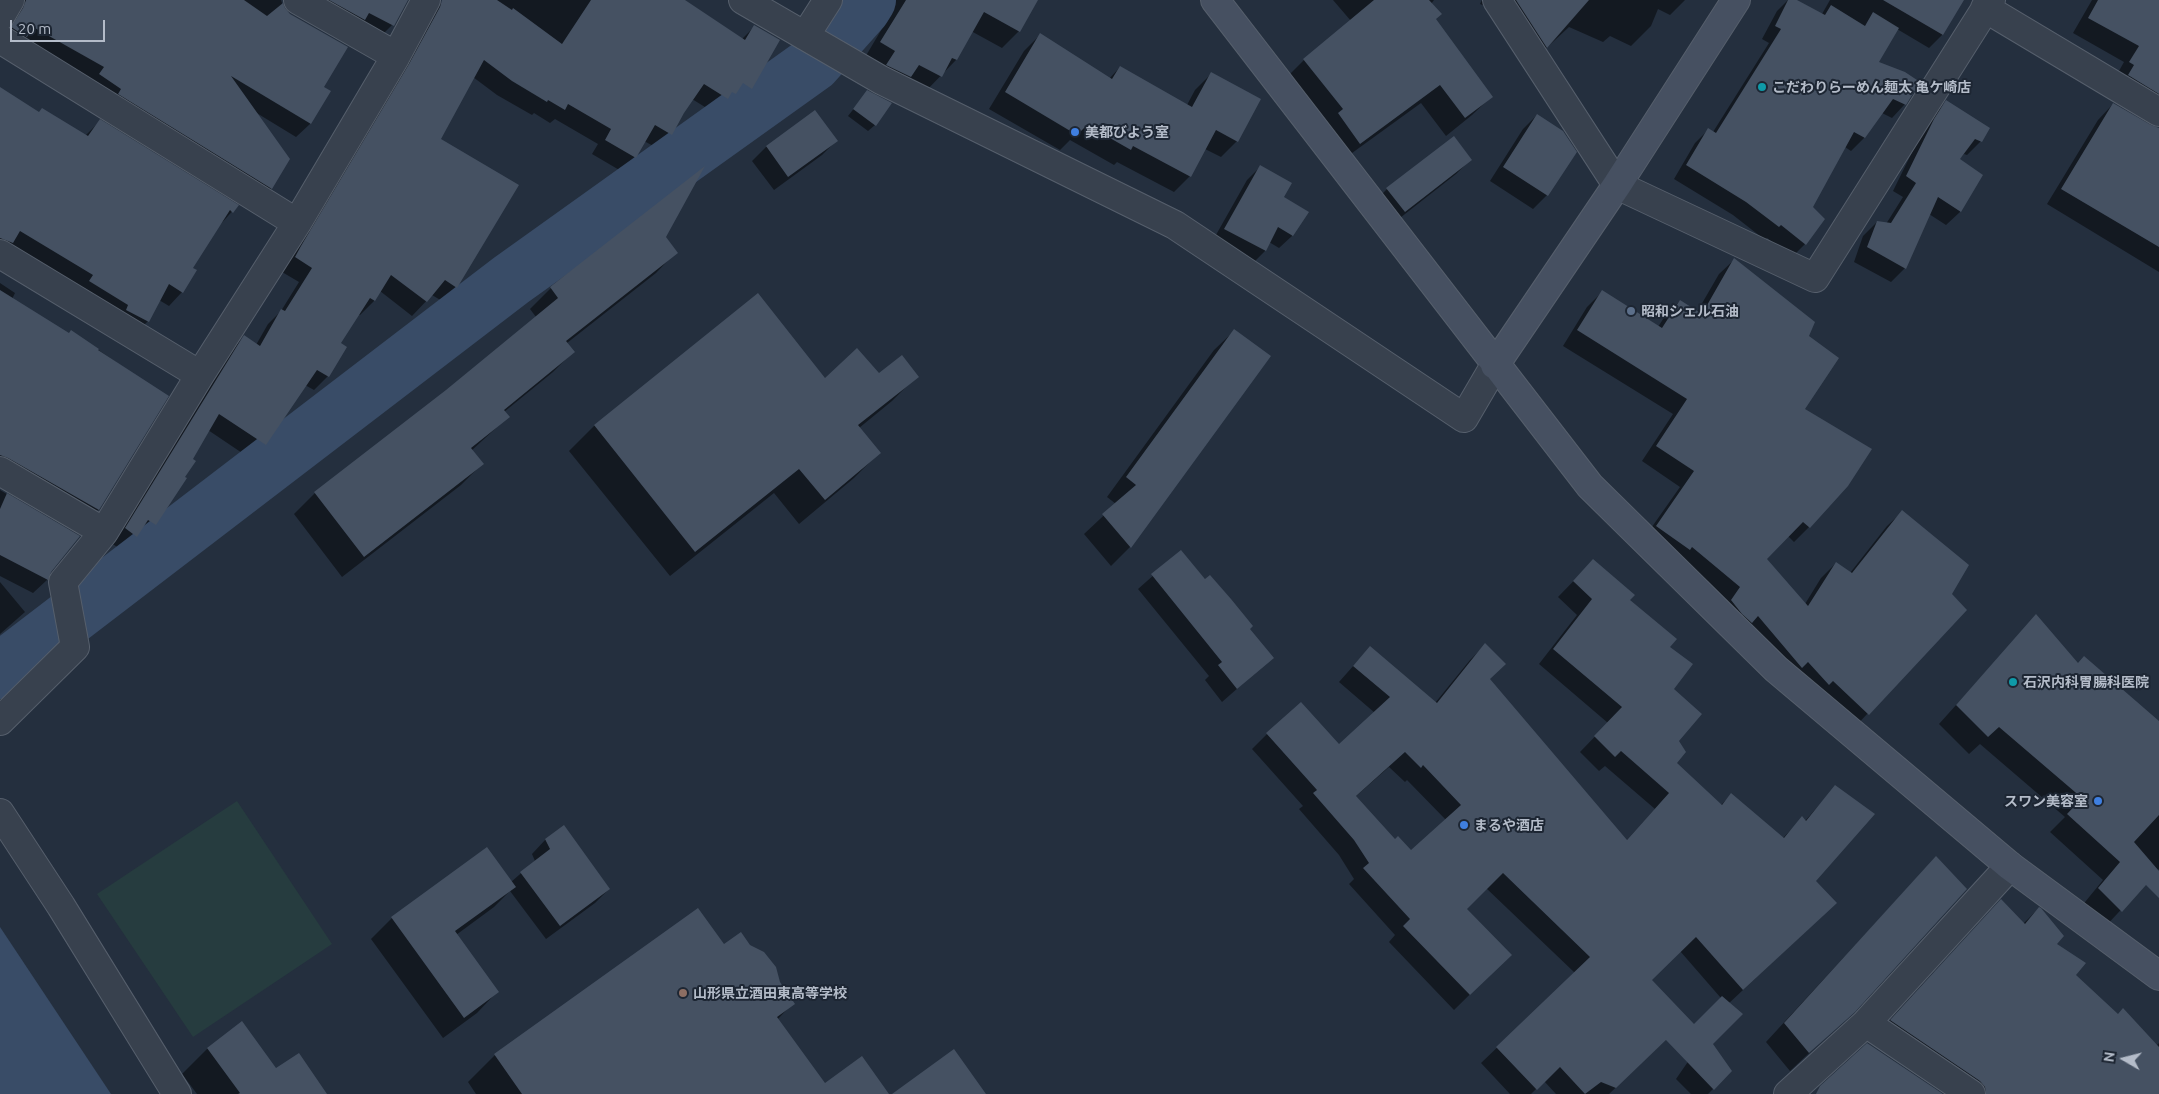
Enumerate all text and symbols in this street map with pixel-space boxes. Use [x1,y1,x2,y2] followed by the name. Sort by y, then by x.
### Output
[12,10,108,42] scale bar
[18,20,51,37] text: 20 m
[1772,79,1971,95] place label: こだわりらーめん麺太 亀ケ崎店
[1756,81,1768,93] marker: こだわりらーめん麺太 亀ケ崎店
[1085,124,1169,140] place label: 美都びよう室
[1069,126,1081,138] marker: 美都びよう室
[1641,303,1739,319] place label: 昭和シェル石油
[1625,305,1637,317] marker: 昭和シェル石油
[2023,674,2149,690] place label: 石沢内科胃腸科医院
[2007,676,2019,688] marker: 石沢内科胃腸科医院
[2004,793,2088,809] place label: スワン美容室
[2092,795,2104,807] marker: スワン美容室
[1474,817,1544,833] place label: まるや酒店
[1458,819,1470,831] marker: まるや酒店
[693,985,847,1001] place label: 山形県立酒田東高等学校
[677,987,689,999] marker: 山形県立酒田東高等学校
[2099,1034,2149,1084] north arrow
[2100,1051,2118,1063] text: N

